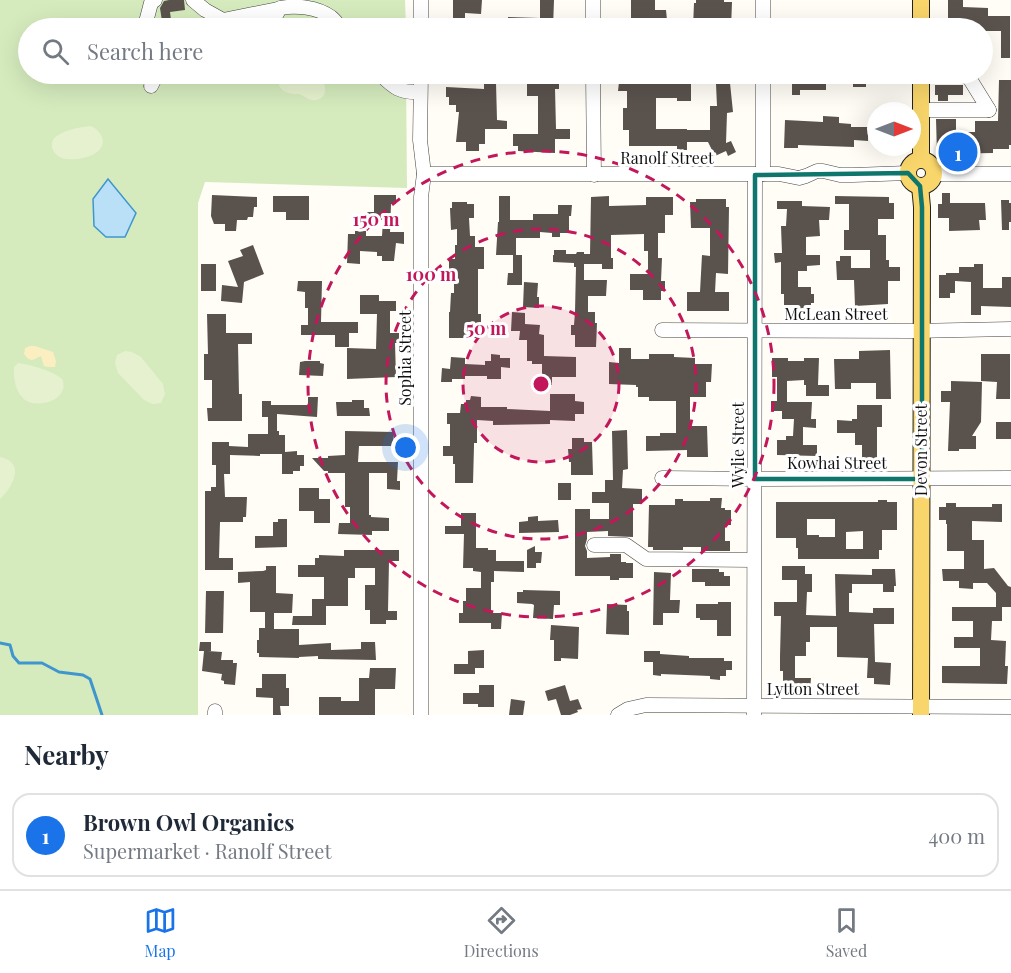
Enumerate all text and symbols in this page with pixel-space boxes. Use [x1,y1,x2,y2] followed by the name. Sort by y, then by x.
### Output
[18,18,993,84] search box
[39,35,72,68] icon: search
[87,36,203,66] text: Search here
[867,102,921,156] north arrow
[938,130,978,174] pin: 1
[620,147,714,168] street label: Ranolf Street
[352,207,400,231] text: 150 m
[406,262,457,286] text: 100 m
[784,303,888,324] street label: McLean Street
[394,310,415,406] street label: Sophia Street
[466,316,507,340] text: 50 m
[531,374,551,394] centre of rings
[727,402,748,489] street label: Wylie Street
[910,403,931,496] street label: Devon Street
[391,433,420,462] your location
[787,452,887,473] street label: Kowhai Street
[767,678,860,699] street label: Lytton Street
[24,737,109,772] text: Nearby
[83,807,294,837] text: Brown Owl Organics
[42,822,49,849] text: 1
[928,822,985,849] text: 400 m
[83,837,331,864] text: Supermarket · Ranolf Street
[144,904,177,961] tab: Map
[464,904,539,961] tab: Directions
[826,904,867,961] tab: Saved

